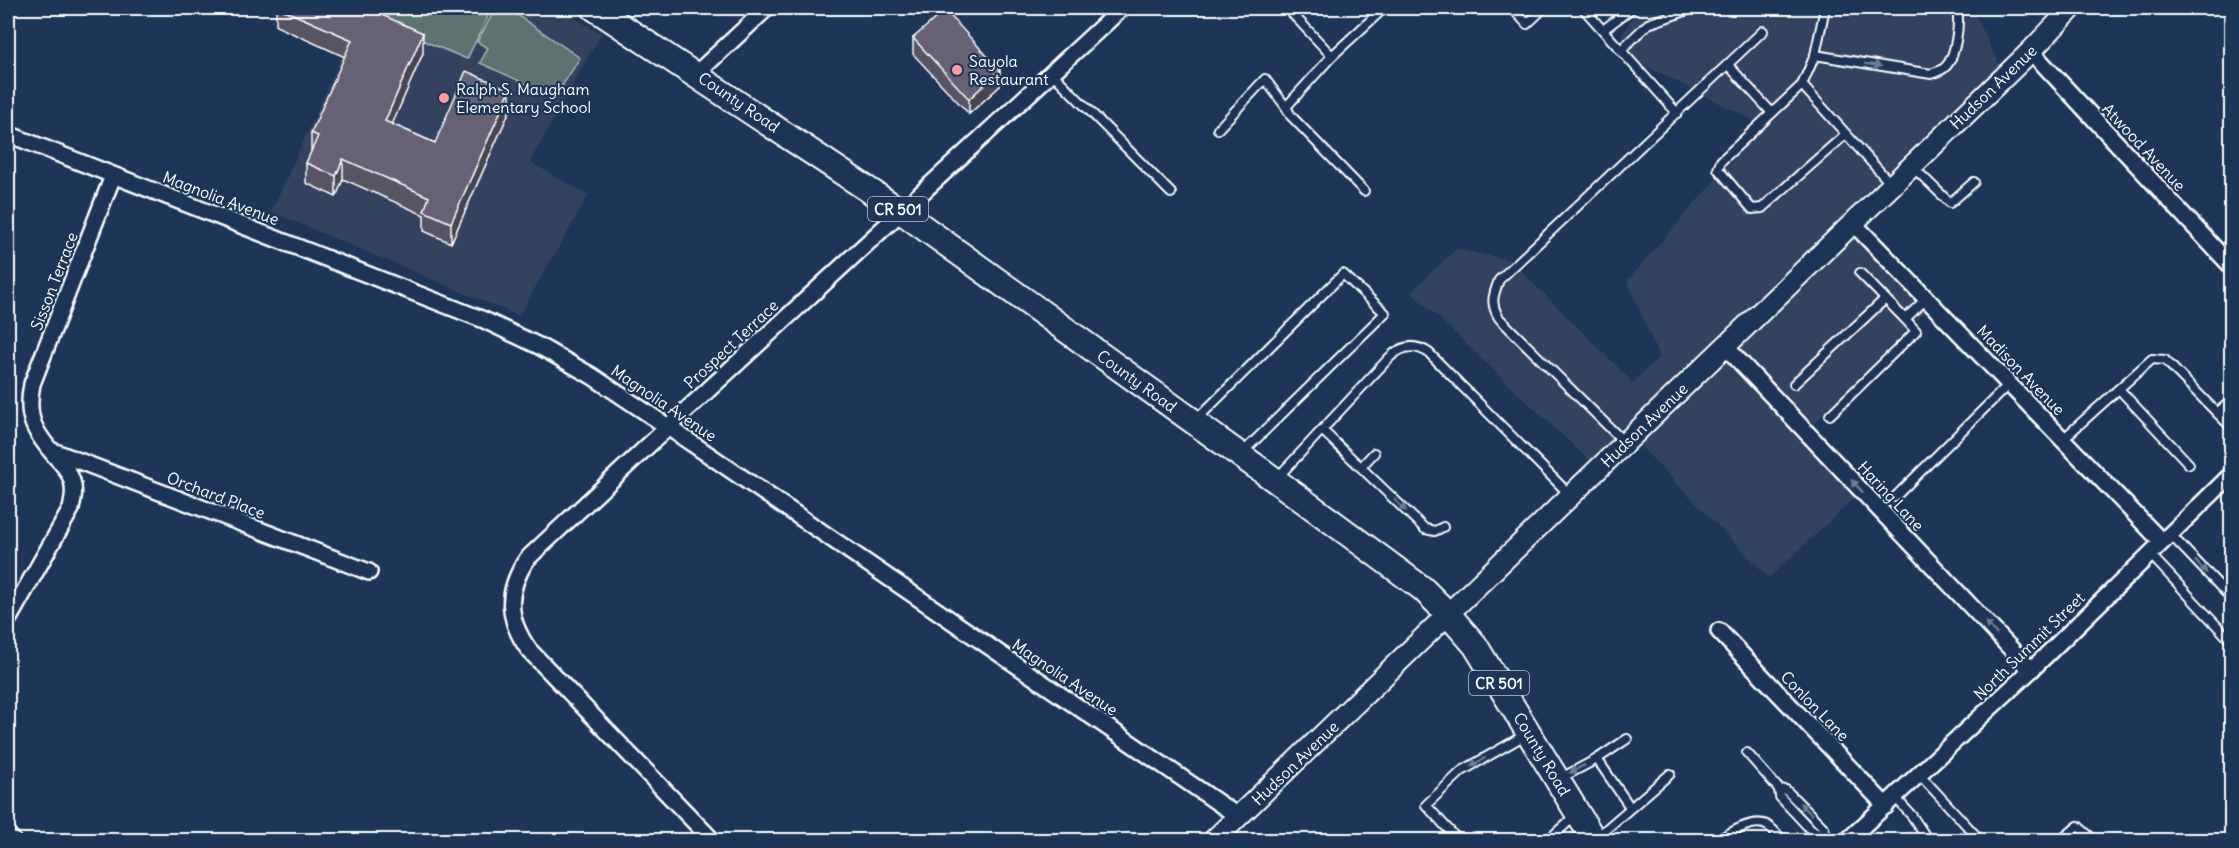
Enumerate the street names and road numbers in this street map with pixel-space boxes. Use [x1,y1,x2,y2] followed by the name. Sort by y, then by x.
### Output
[1945,41,2041,133] street label: Hudson Avenue
[695,68,783,136] street label: County Road
[2098,99,2190,195] street label: Atwood Avenue
[160,167,282,229] street label: Magnolia Avenue
[868,197,928,221] road number: CR 501
[26,229,82,333] street label: Sisson Terrace
[680,295,782,393] street label: Prospect Terrace
[1973,321,2069,419] street label: Madison Avenue
[1093,345,1181,417] street label: County Road
[607,360,721,446] street label: Magnolia Avenue
[1596,379,1692,471] street label: Hudson Avenue
[1854,457,1928,535] street label: Haring Lane
[164,467,268,523] street label: Orchard Place
[1969,587,2089,704] street label: North Summit Street
[1008,634,1122,720] street label: Magnolia Avenue
[1777,667,1853,745] street label: Conlon Lane
[1469,671,1529,695] road number: CR 501
[1509,709,1575,799] street label: County Road
[1247,717,1343,809] street label: Hudson Avenue

